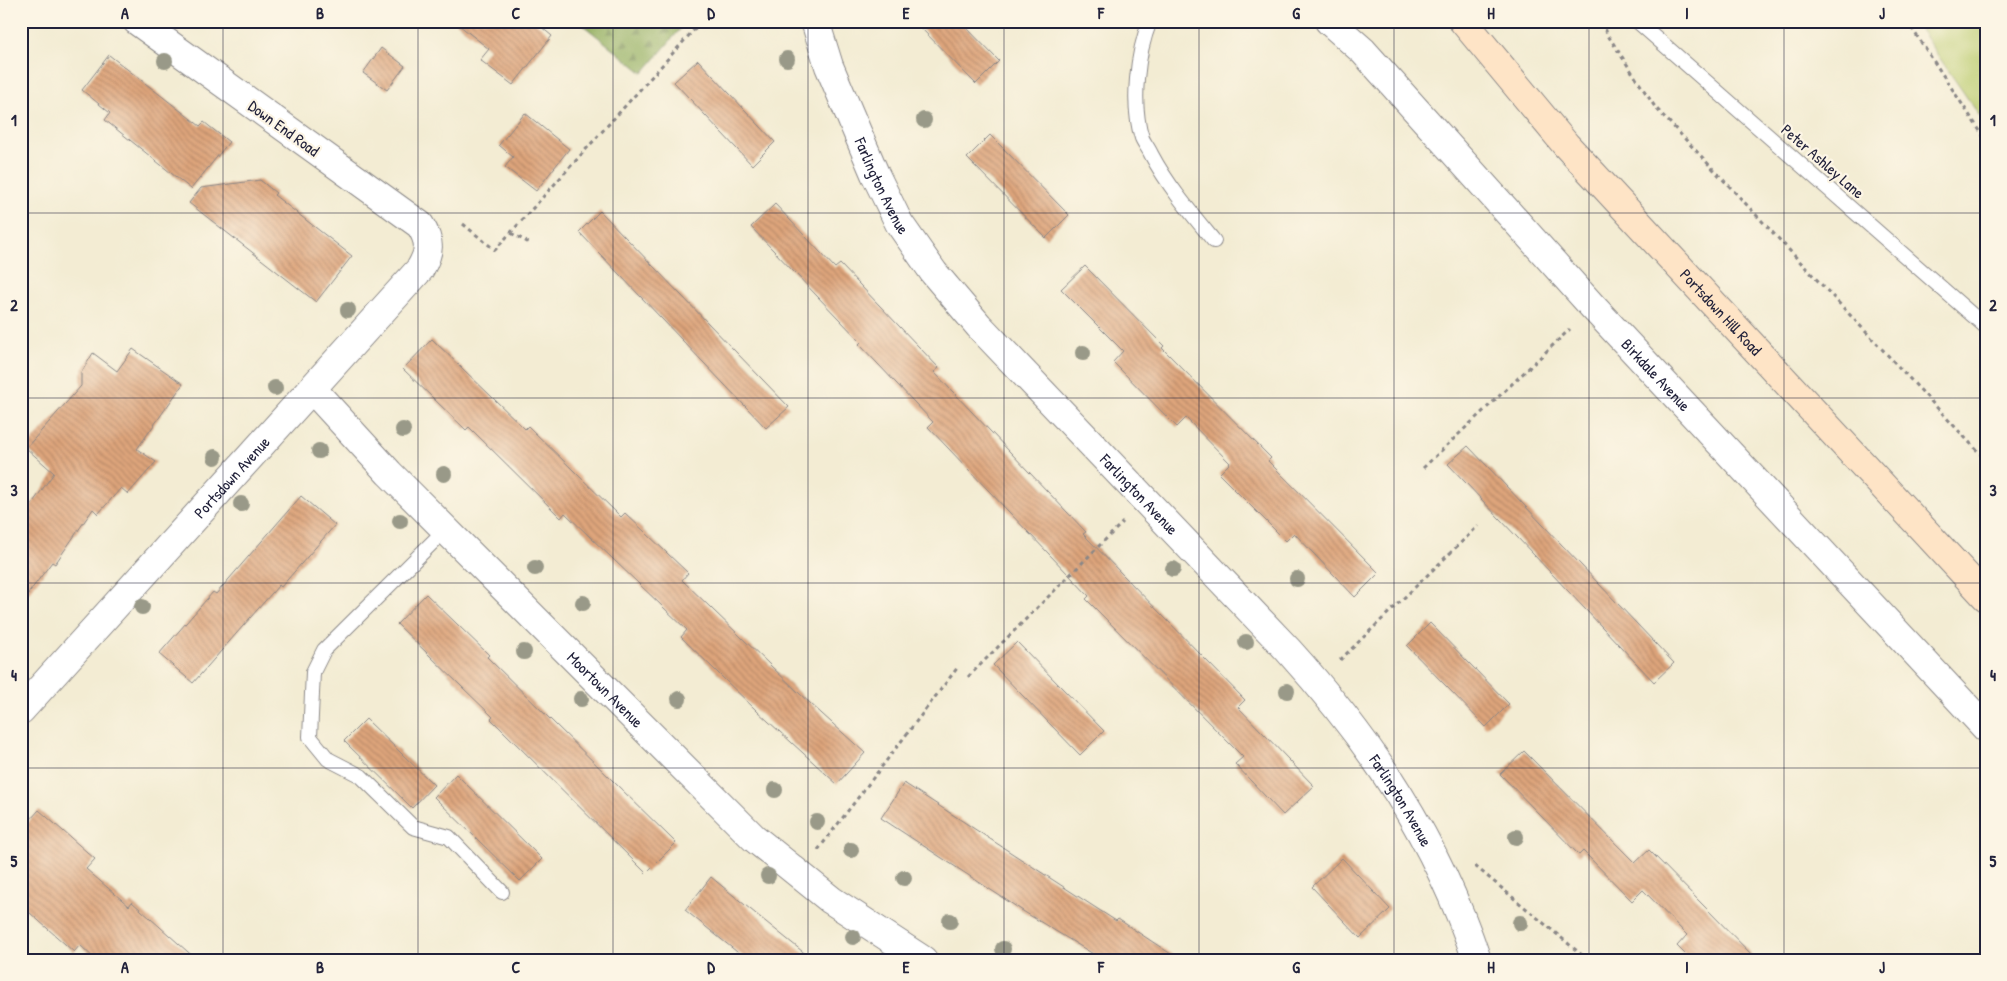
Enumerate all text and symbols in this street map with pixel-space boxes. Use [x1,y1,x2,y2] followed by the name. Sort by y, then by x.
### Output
[121,2,129,24] text: A
[316,2,324,24] text: B
[512,2,521,24] text: C
[707,2,715,24] text: D
[902,2,910,24] text: E
[1097,2,1105,24] text: F
[1292,2,1300,24] text: G
[1487,2,1495,24] text: H
[1685,2,1689,24] text: I
[1879,2,1885,24] text: J
[244,95,324,161] street label: Down End Road
[11,109,17,131] text: 1
[1990,109,1996,131] text: 1
[1777,119,1870,204] street label: Peter Ashley Lane
[849,133,915,239] street label: Farlington Avenue
[1675,264,1767,360] street label: Portsdown Hill Road
[10,294,18,316] text: 2
[1989,294,1997,316] text: 2
[1617,333,1696,416] street label: Birkdale Avenue
[189,431,275,523] street label: Portsdown Avenue
[1095,448,1184,540] street label: Farlington Avenue
[10,479,18,501] text: 3
[1989,479,1997,501] text: 3
[562,646,649,733] street label: Moortown Avenue
[11,664,17,686] text: 4
[1990,664,1996,686] text: 4
[1364,749,1438,851] street label: Farlington Avenue
[11,850,18,872] text: 5
[1990,850,1997,872] text: 5
[121,956,129,978] text: A
[316,956,324,978] text: B
[512,956,521,978] text: C
[707,956,715,978] text: D
[902,956,910,978] text: E
[1097,956,1105,978] text: F
[1292,956,1300,978] text: G
[1487,956,1495,978] text: H
[1685,956,1689,978] text: I
[1879,956,1885,978] text: J

